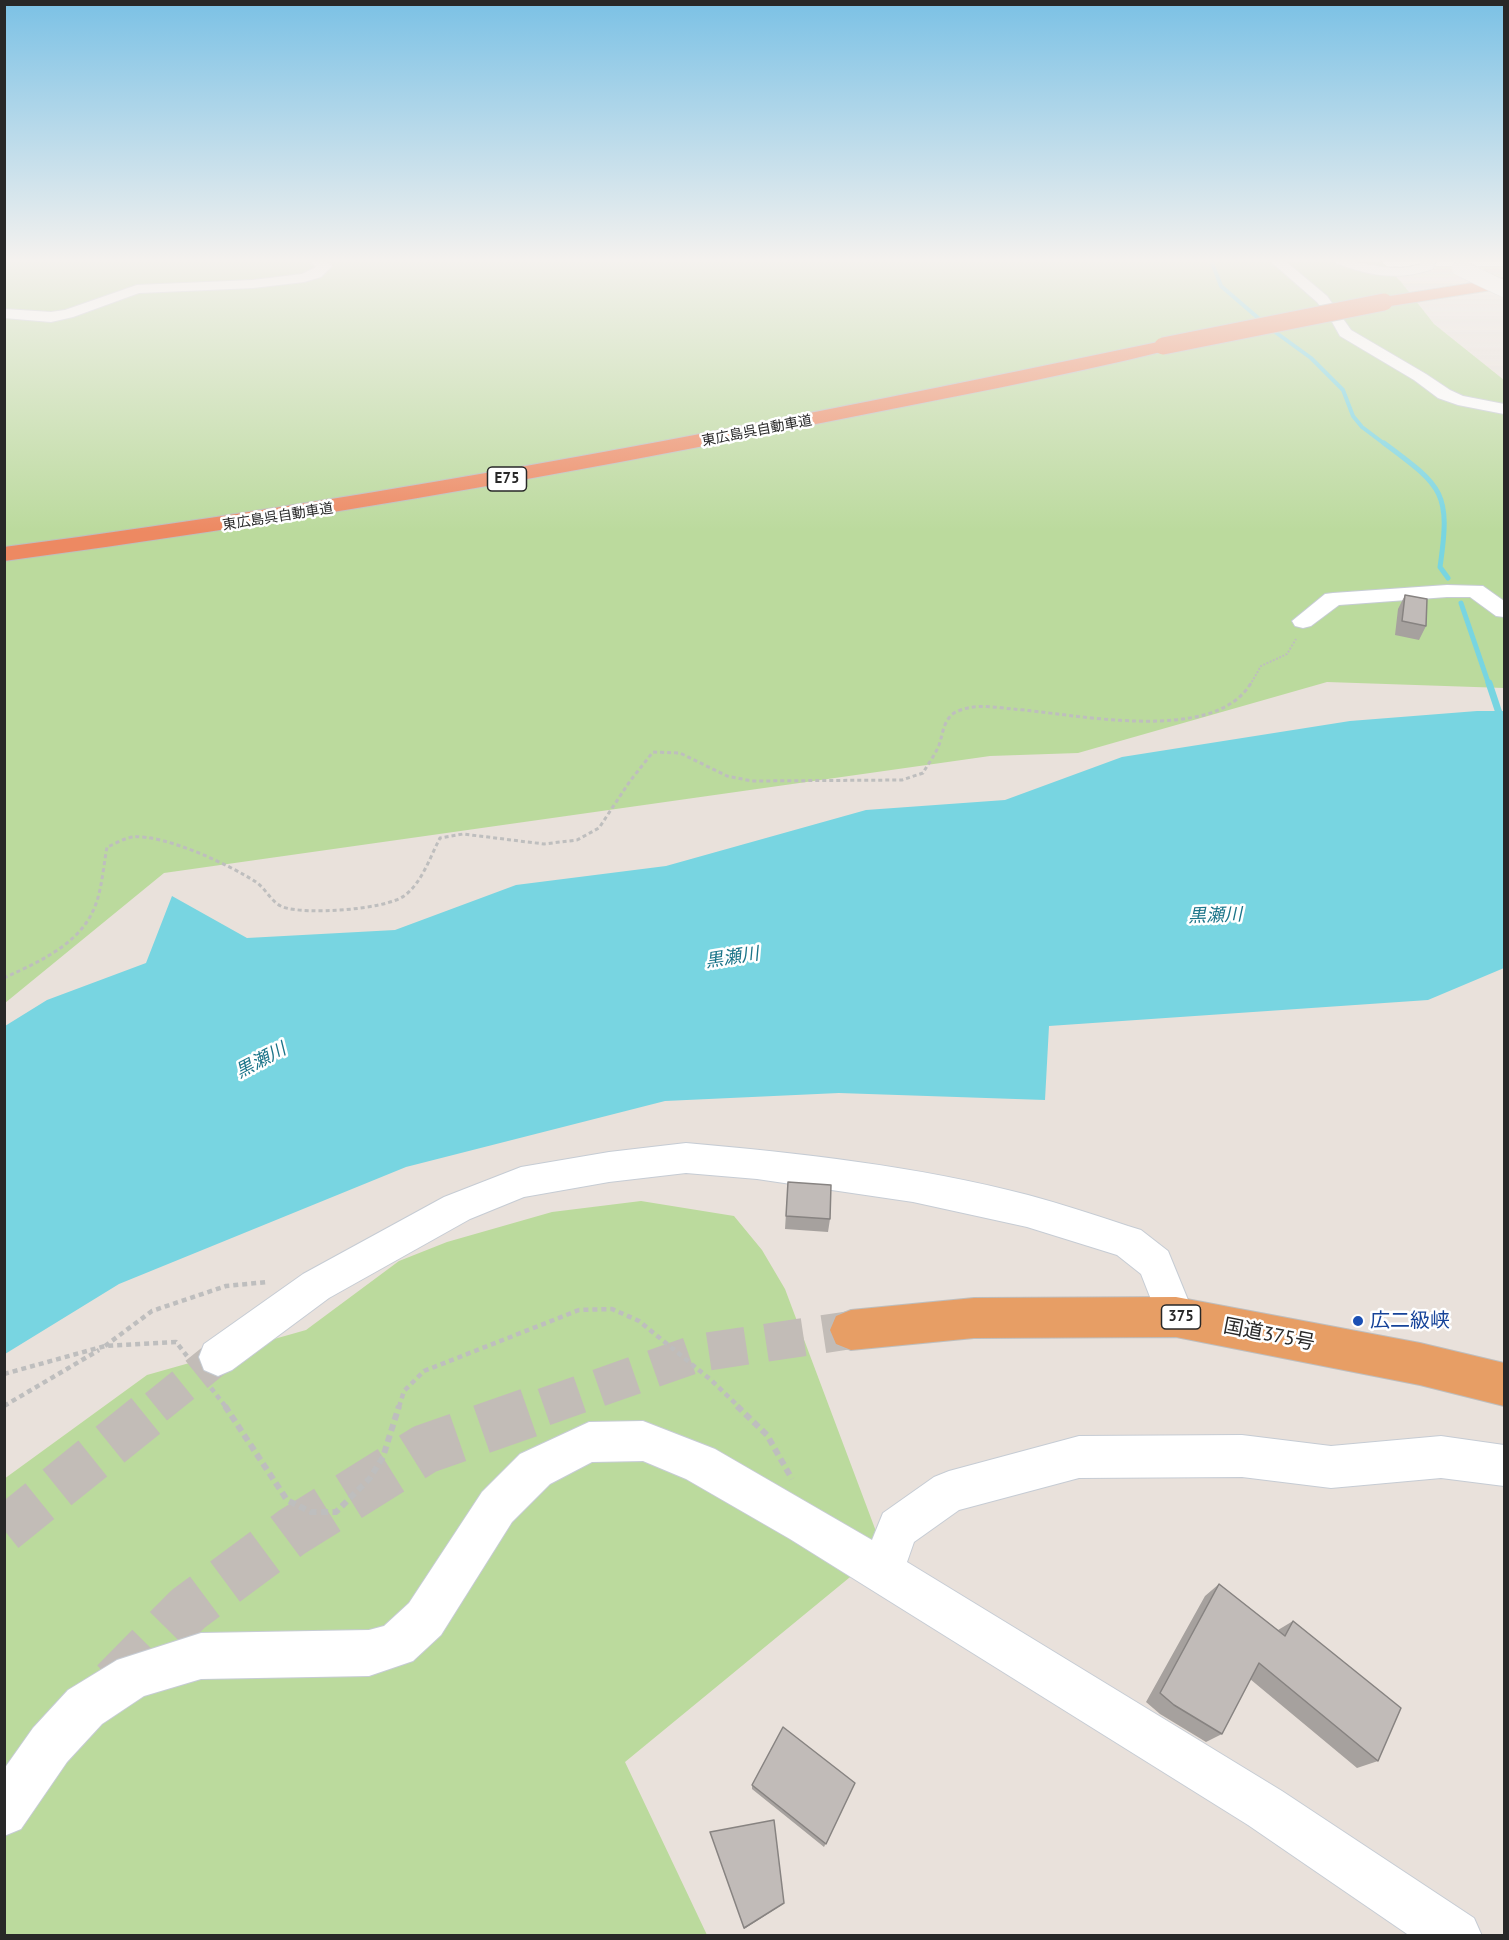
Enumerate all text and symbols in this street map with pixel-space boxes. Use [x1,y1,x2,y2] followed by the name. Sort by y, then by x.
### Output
[700,412,814,450] street label: 東広島呉自動車道
[488,467,526,491] road number: E75
[221,500,335,534] street label: 東広島呉自動車道
[1188,904,1242,928] water label: 黒瀬川
[704,943,760,973] water label: 黒瀬川
[232,1039,290,1083] water label: 黒瀬川
[1162,1305,1200,1329] road number: 375
[1370,1309,1450,1333] place label: 広二級峡
[1221,1314,1317,1356] street label: 国道375号
[1351,1314,1365,1328] marker: 広二級峡

